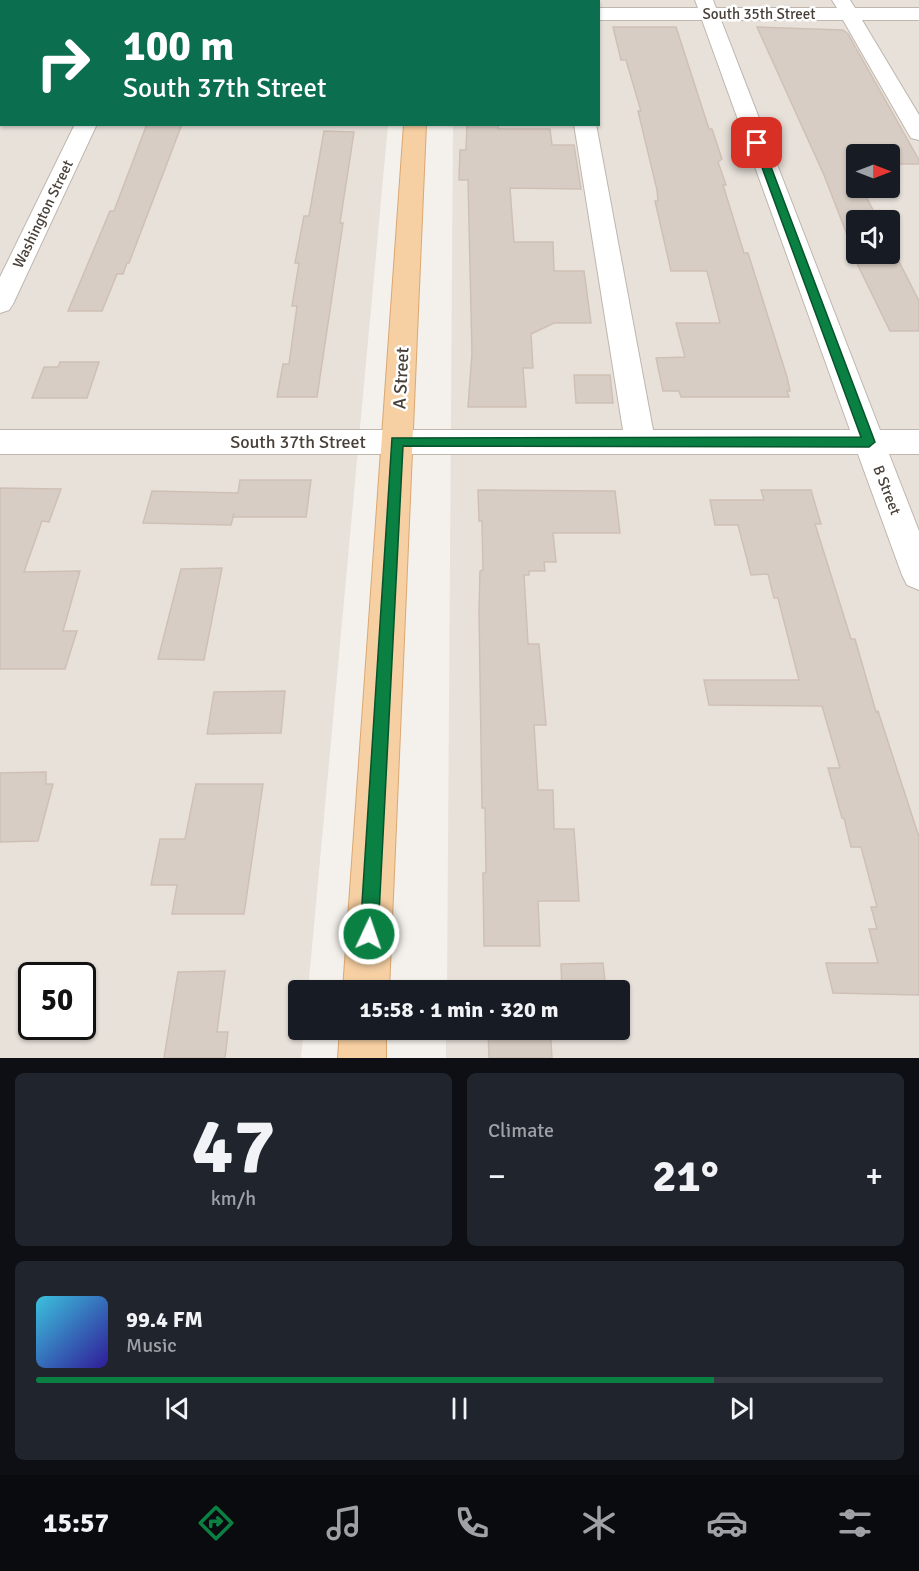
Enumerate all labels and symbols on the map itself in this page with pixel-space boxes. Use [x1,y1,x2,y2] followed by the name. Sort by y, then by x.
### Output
[702,5,816,23] street label: South 35th Street
[731,117,782,168] pin
[846,144,900,198] north arrow
[9,157,77,271] street label: Washington Street
[388,347,414,409] street label: A Street
[230,431,366,453] street label: South 37th Street
[869,463,905,517] street label: B Street
[337,902,401,966] position arrow
[18,962,96,1040] speed limit sign: 50

